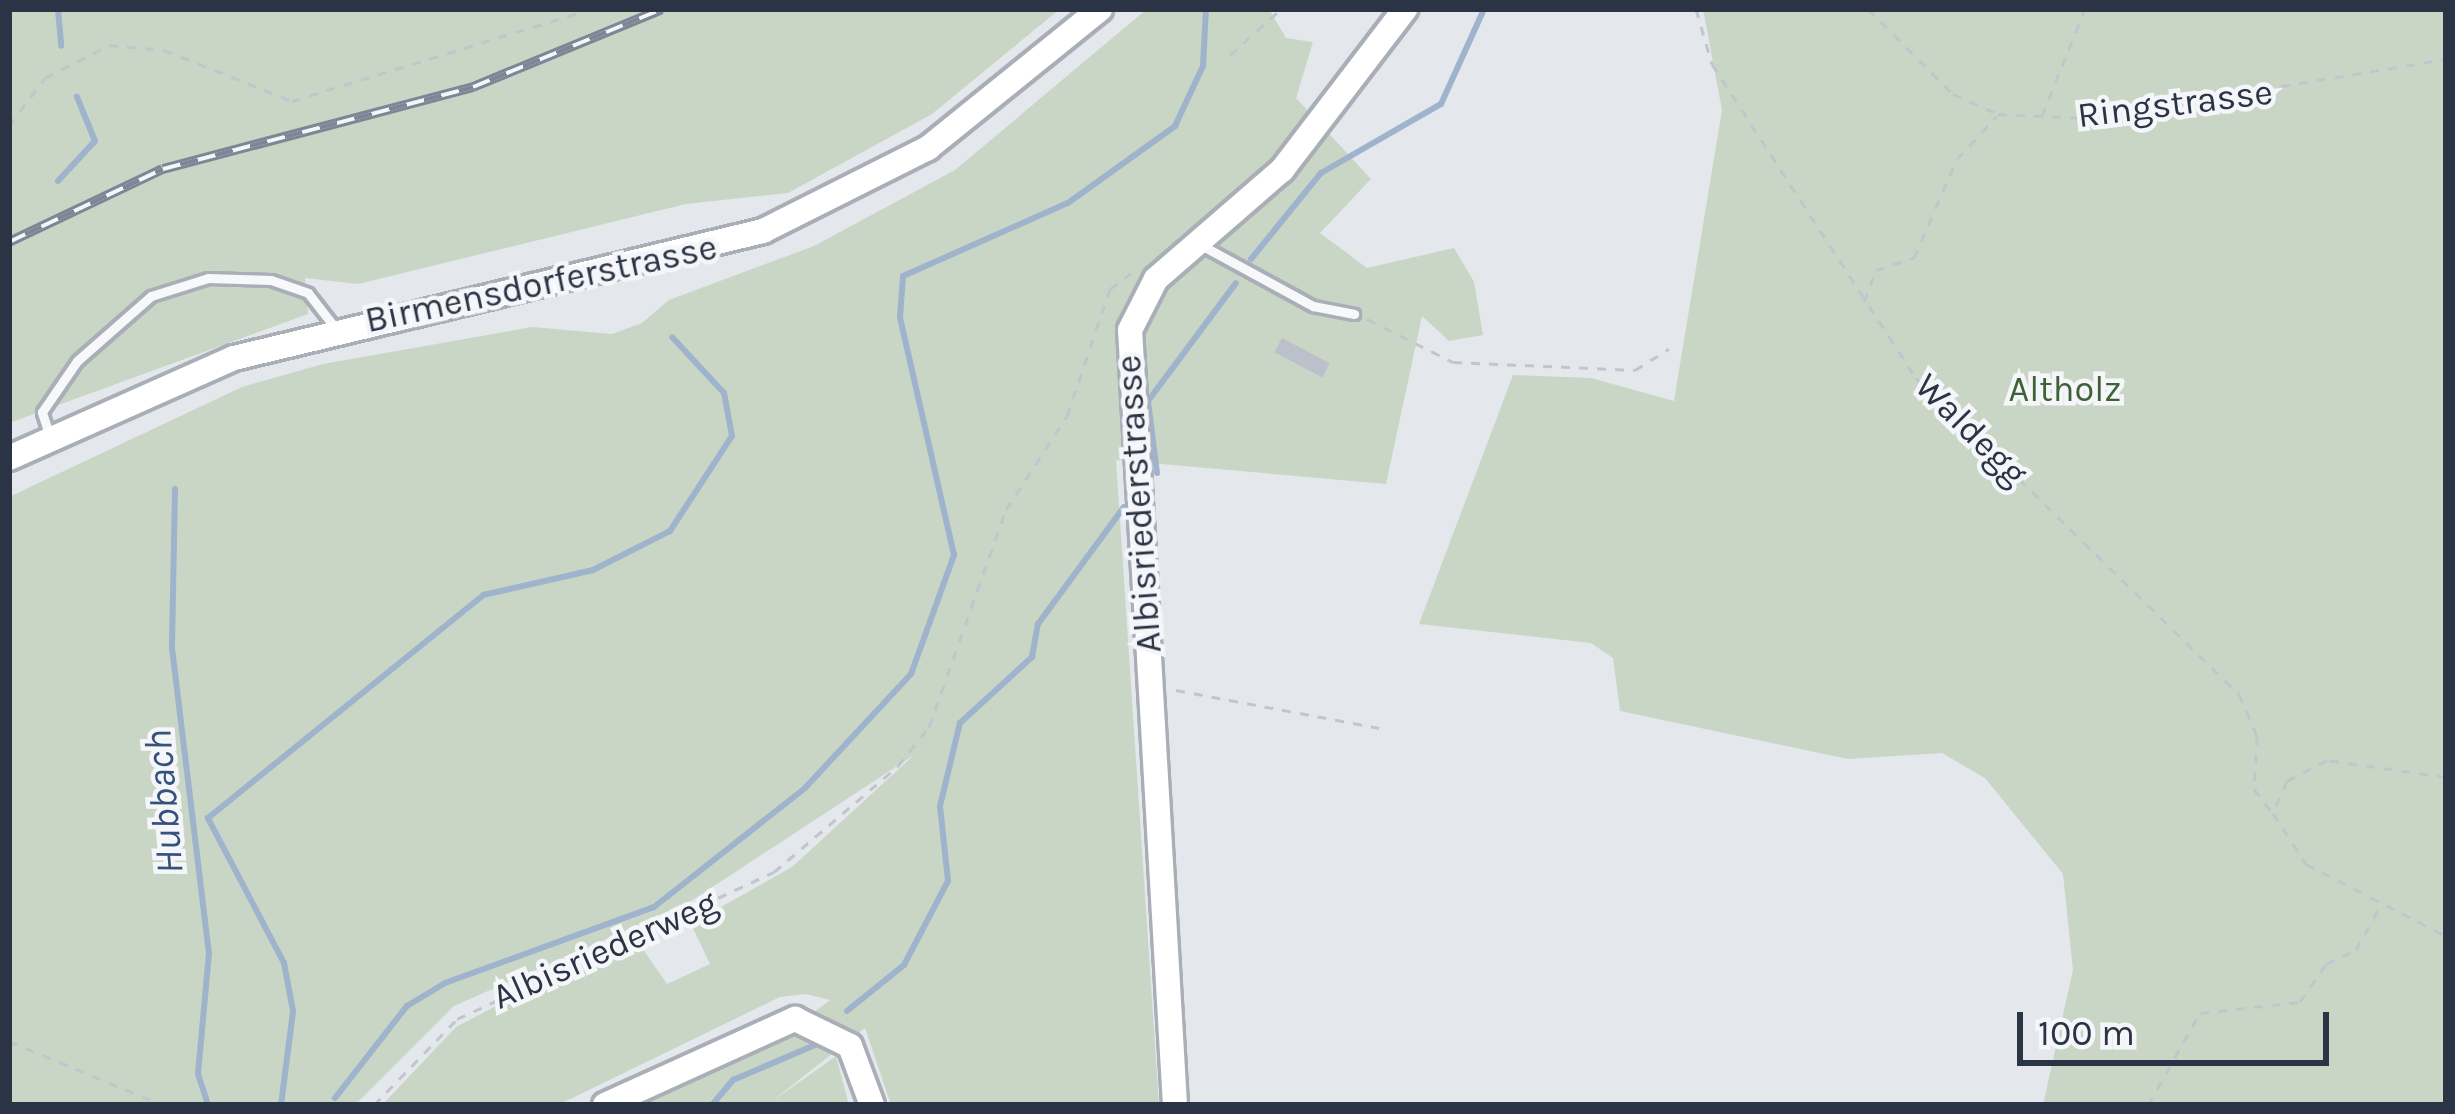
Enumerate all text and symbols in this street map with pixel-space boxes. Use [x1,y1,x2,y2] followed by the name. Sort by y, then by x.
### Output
[2075,71,2275,137] street label: Ringstrasse
[361,226,721,342] street label: Birmensdorferstrasse
[1107,354,1171,654] street label: Albisriederstrasse
[1906,365,2036,495] street label: Waldegg
[2009,368,2121,412] park label: Altholz
[134,728,194,876] water label: Hubbach
[486,881,724,1019] street label: Albisriederweg
[2023,988,2335,1062] scale bar
[2038,1012,2135,1054] text: 100 m

